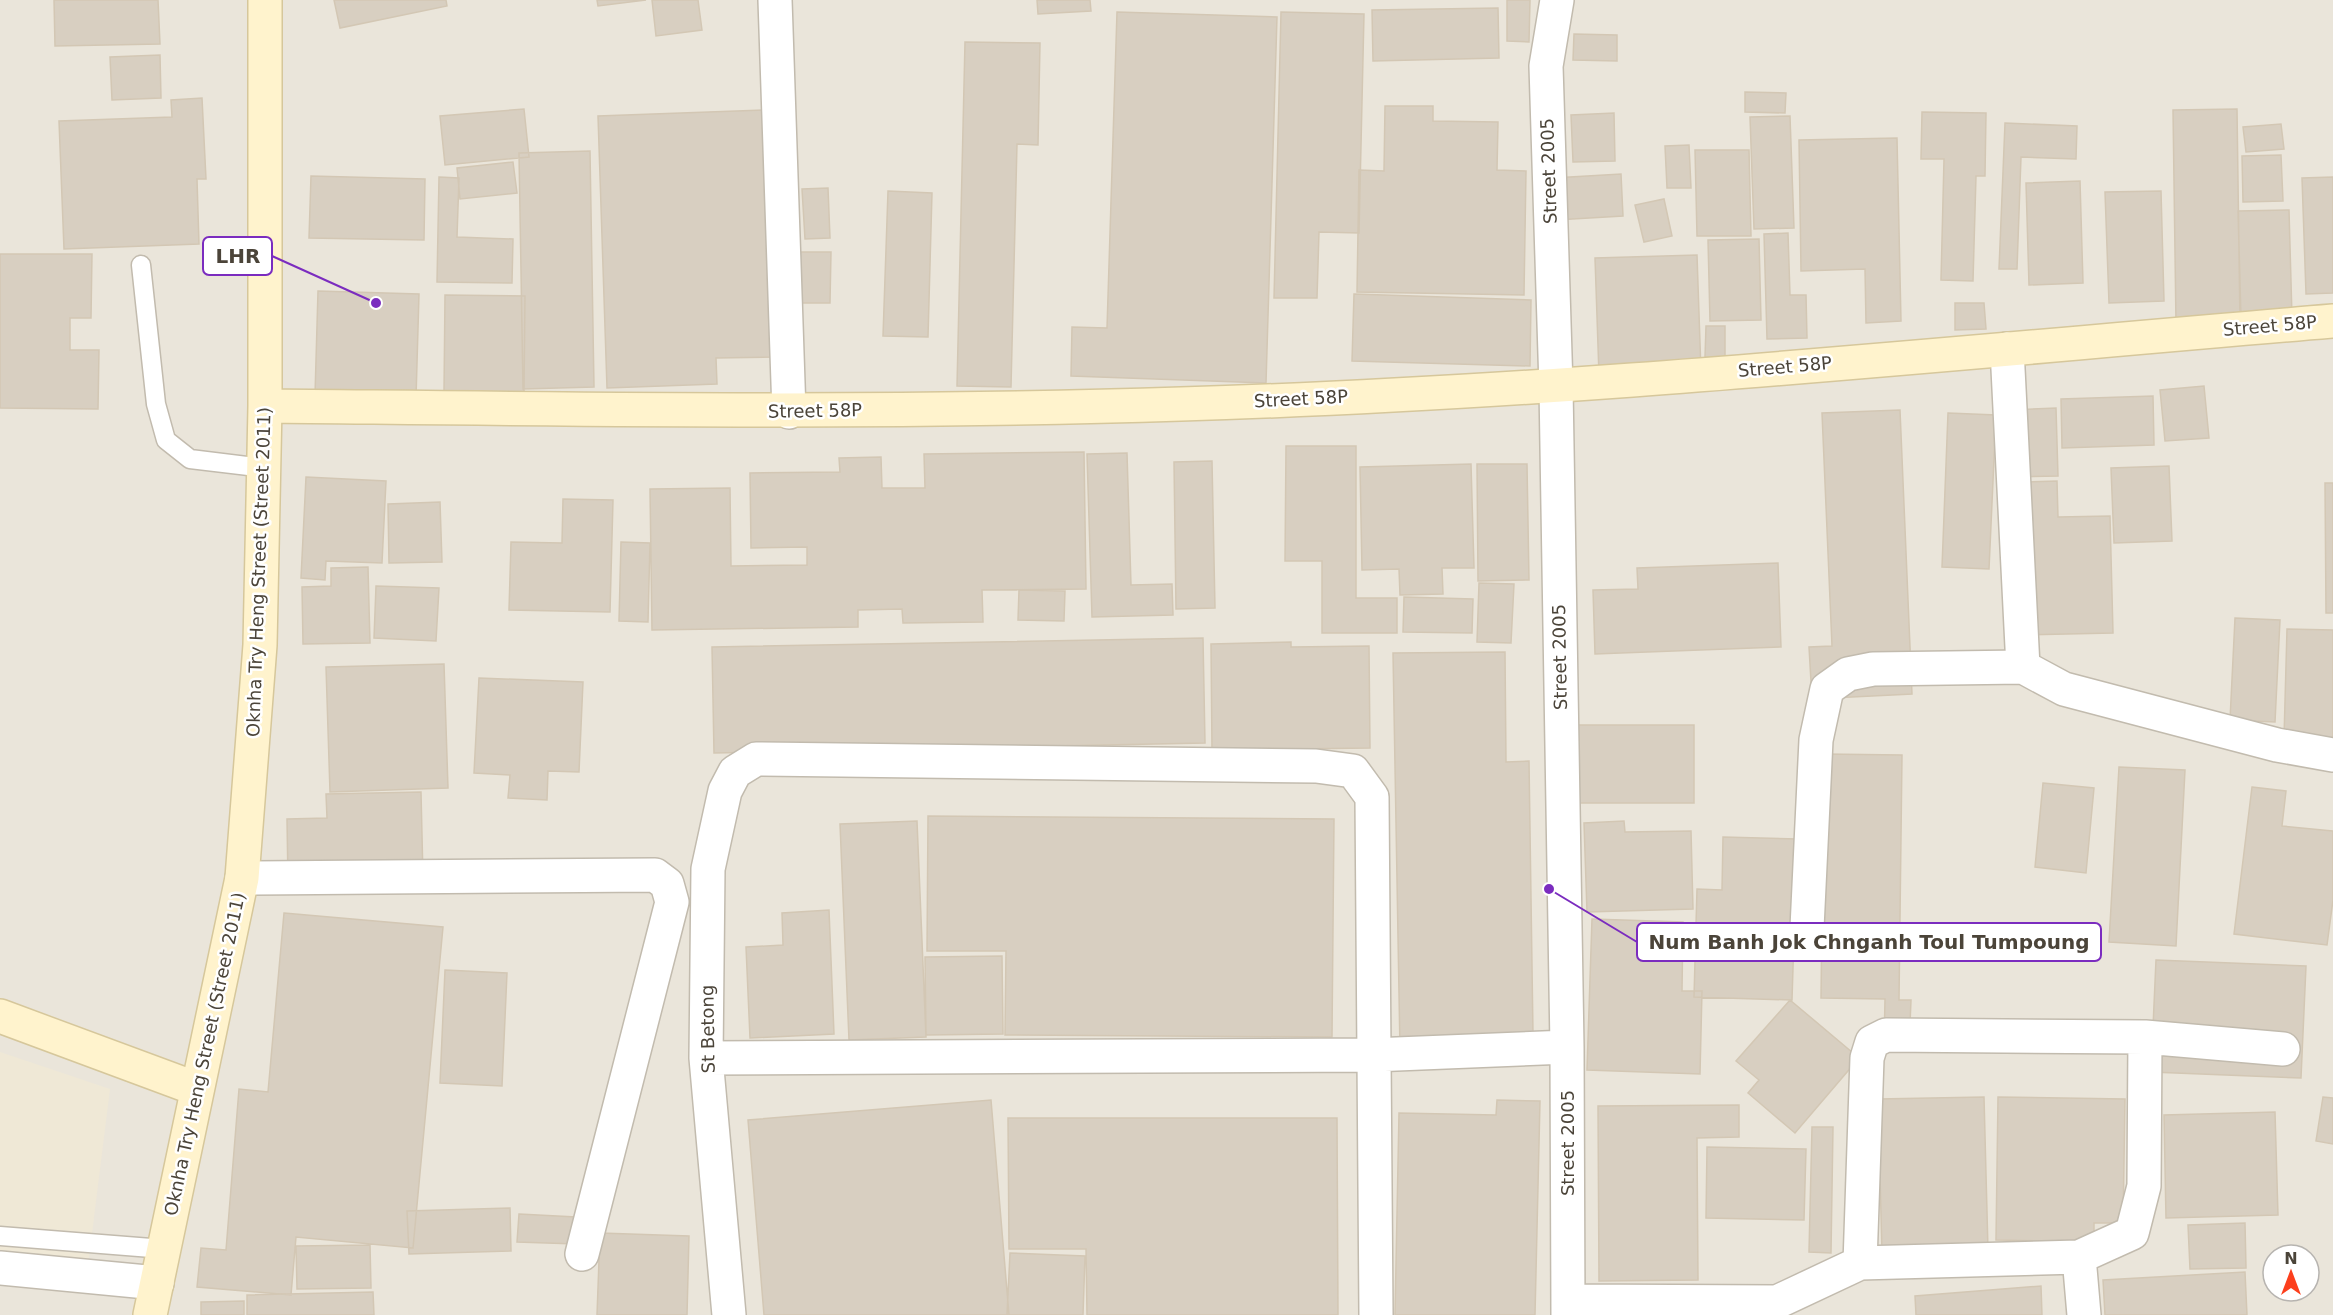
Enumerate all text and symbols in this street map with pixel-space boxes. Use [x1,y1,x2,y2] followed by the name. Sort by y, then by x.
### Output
[1536,118,1561,224] street label: Street 2005
[203,237,272,275] callout: LHR
[216,244,260,268] text: LHR
[2222,311,2318,340] street label: Street 58P
[1737,352,1833,381] street label: Street 58P
[1253,386,1349,411] street label: Street 58P
[768,399,862,422] street label: Street 58P
[242,407,275,737] street label: Oknha Try Heng Street (Street 2011)
[1548,604,1571,710] street label: Street 2005
[160,890,249,1218] street label: Oknha Try Heng Street (Street 2011)
[1637,923,2101,961] callout: Num Banh Jok Chnganh Toul Tumpoung
[1649,930,2089,954] text: Num Banh Jok Chnganh Toul Tumpoung
[696,985,719,1073] street label: St Betong
[1557,1090,1578,1196] street label: Street 2005
[2261,1243,2321,1303] north arrow
[2284,1249,2298,1268] text: N

